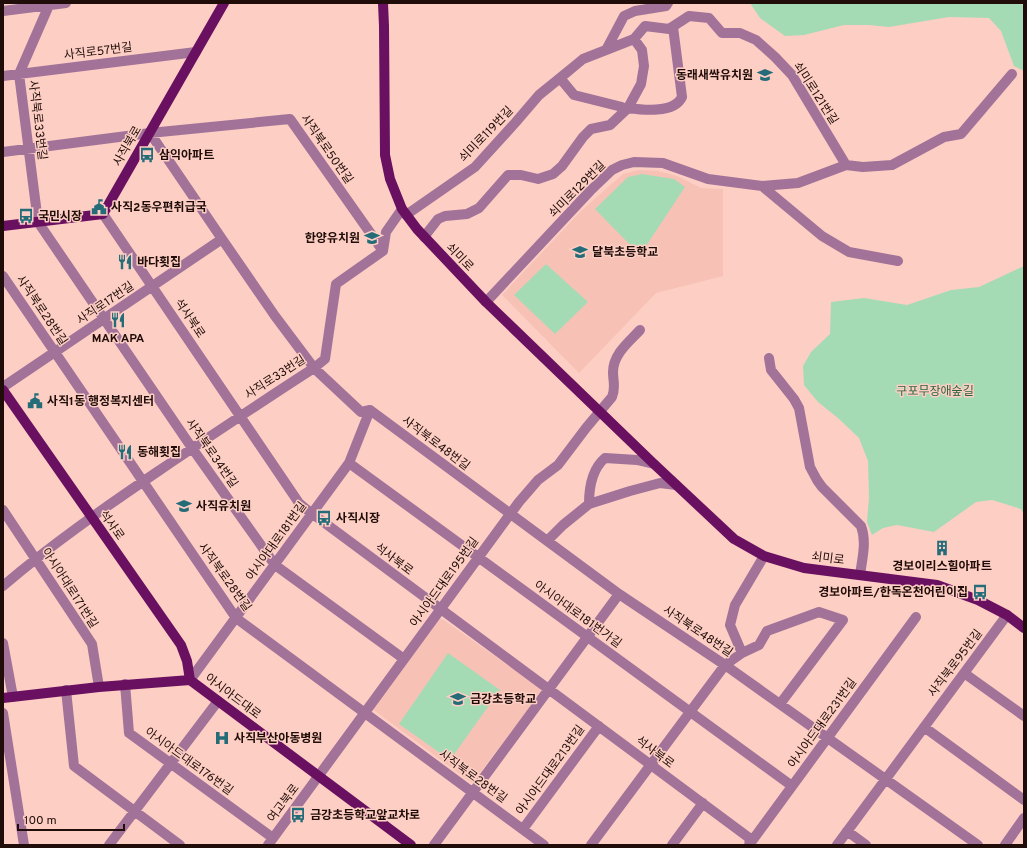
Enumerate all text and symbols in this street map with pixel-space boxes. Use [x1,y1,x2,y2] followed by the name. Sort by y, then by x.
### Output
[63,40,133,64] street label: 사직로57번길
[789,59,841,128] street label: 쇠미로121번길
[756,66,774,84] school or university icon: 동래새싹유치원
[676,68,753,84] place label: 동래새싹유치원
[24,79,50,161] street label: 사직북로33번길
[456,103,517,166] street label: 쇠미로119번길
[296,112,356,187] street label: 사직북로50번길
[110,123,146,170] street label: 사직북로
[138,146,156,164] bus stop icon: 삼익아파트
[159,148,214,164] place label: 삼익아파트
[546,158,610,222] street label: 쇠미로129번길
[90,198,108,216] public building icon: 사직2동우편취급국
[111,200,207,216] place label: 사직2동우편취급국
[17,207,35,225] bus stop icon: 국민시장
[38,209,82,225] place label: 국민시장
[363,229,381,247] school or university icon: 한양유치원
[305,231,360,247] place label: 한양유치원
[442,240,477,275] street label: 쇠미로
[571,243,589,261] school or university icon: 달북초등학교
[592,245,658,261] place label: 달북초등학교
[116,253,134,271] restaurant icon: 바다횟집
[137,255,181,271] place label: 바다횟집
[12,273,70,349] street label: 사직북로28번길
[74,279,137,329] street label: 사직로17번길
[170,296,208,341] street label: 석사북로
[109,311,127,329] restaurant icon: MAK APA
[92,331,145,347] place label: MAK APA
[242,352,309,404] street label: 사직로33번길
[896,384,974,400] park label: 구포무장애숲길
[26,392,44,410] public building icon: 사직1동 행정복지센터
[47,394,154,410] place label: 사직1동 행정복지센터
[398,413,473,475] street label: 사직북로48번길
[181,416,241,491] street label: 사직북로34번길
[116,443,134,461] restaurant icon: 동해횟집
[137,445,181,461] place label: 동해횟집
[175,497,193,515] school or university icon: 사직유치원
[196,499,251,515] place label: 사직유치원
[243,499,311,584] street label: 아시아대로181번길
[95,507,127,544] street label: 석사로
[315,509,333,527] bus stop icon: 사직시장
[336,511,380,527] place label: 사직시장
[407,534,483,631] street label: 아시아드대로195번길
[933,539,951,557] building icon: 경보이리스힐아파트
[194,540,254,615] street label: 사직북로28번길
[371,540,416,579] street label: 석사북로
[37,545,101,632] street label: 아시아대로171번길
[810,549,845,569] street label: 쇠미로
[892,559,992,575] place label: 경보이리스힐아파트
[530,578,624,652] street label: 아시아대로181번가길
[971,583,989,601] bus stop icon: 경보아파트/한독온천어린이집
[818,585,968,601] place label: 경보아파트/한독온천어린이집
[659,603,736,661] street label: 사직북로48번길
[925,626,987,701] street label: 사직북로95번길
[201,670,264,723] street label: 아시아드대로
[785,675,861,772] street label: 아시아드대로231번길
[449,690,467,708] school or university icon: 금강초등학교
[470,692,536,708] place label: 금강초등학교
[513,722,589,819] street label: 아시아드대로213번길
[141,724,236,799] street label: 아시아드대로176번길
[213,729,231,747] hospital icon: 사직부산아동병원
[234,731,322,747] place label: 사직부산아동병원
[632,733,677,772] street label: 석사북로
[435,747,510,807] street label: 사직북로28번길
[264,781,303,826] street label: 여고북로
[18,806,124,832] scale bar
[289,806,307,824] bus stop icon: 금강초등학교앞교차로
[310,808,420,824] place label: 금강초등학교앞교차로
[24,813,57,829] text: 100 m

